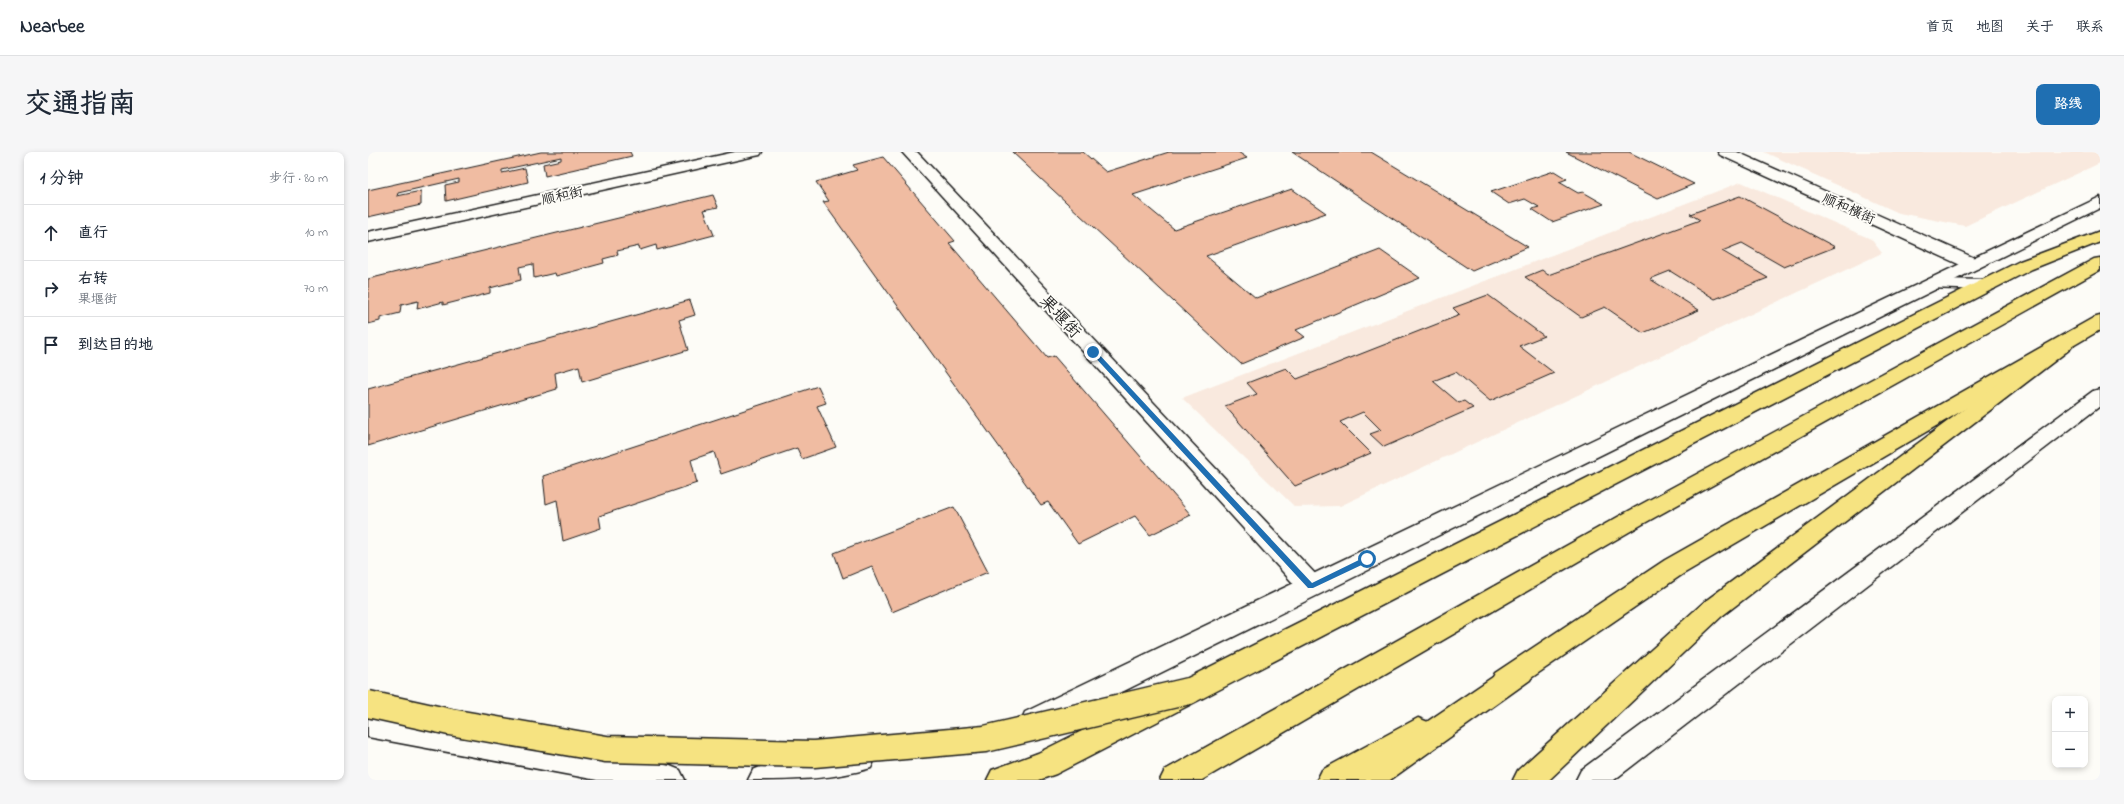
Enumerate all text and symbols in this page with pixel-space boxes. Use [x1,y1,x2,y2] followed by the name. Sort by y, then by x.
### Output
[20,14,85,41] text: Nearbee
[1926,17,1954,38] text: 首页
[1976,17,2004,38] text: 地图
[2026,17,2054,38] text: 关于
[2076,17,2104,38] text: 联系
[2036,84,2100,125] button: 路线
[24,85,136,126] text: 交通指南
[40,166,84,191] text: 1 分钟
[269,169,328,188] text: 步行 · 80 m
[540,182,585,211] street label: 顺和街
[1819,188,1878,230] street label: 顺和横街
[40,222,62,244] icon: ahead
[78,222,108,244] text: 直行
[305,223,328,242] text: 10 m
[78,268,108,290] text: 右转
[40,278,62,300] icon: right
[304,279,328,298] text: 70 m
[78,290,117,309] text: 果堰街
[1033,290,1086,344] street label: 果堰街
[40,334,62,356] icon: arrive
[78,334,153,356] text: 到达目的地
[1084,343,1102,361] route end
[1358,550,1376,568] route start
[2052,696,2088,768] map controls
[2052,696,2088,732] button: +
[2052,732,2088,768] button: −

